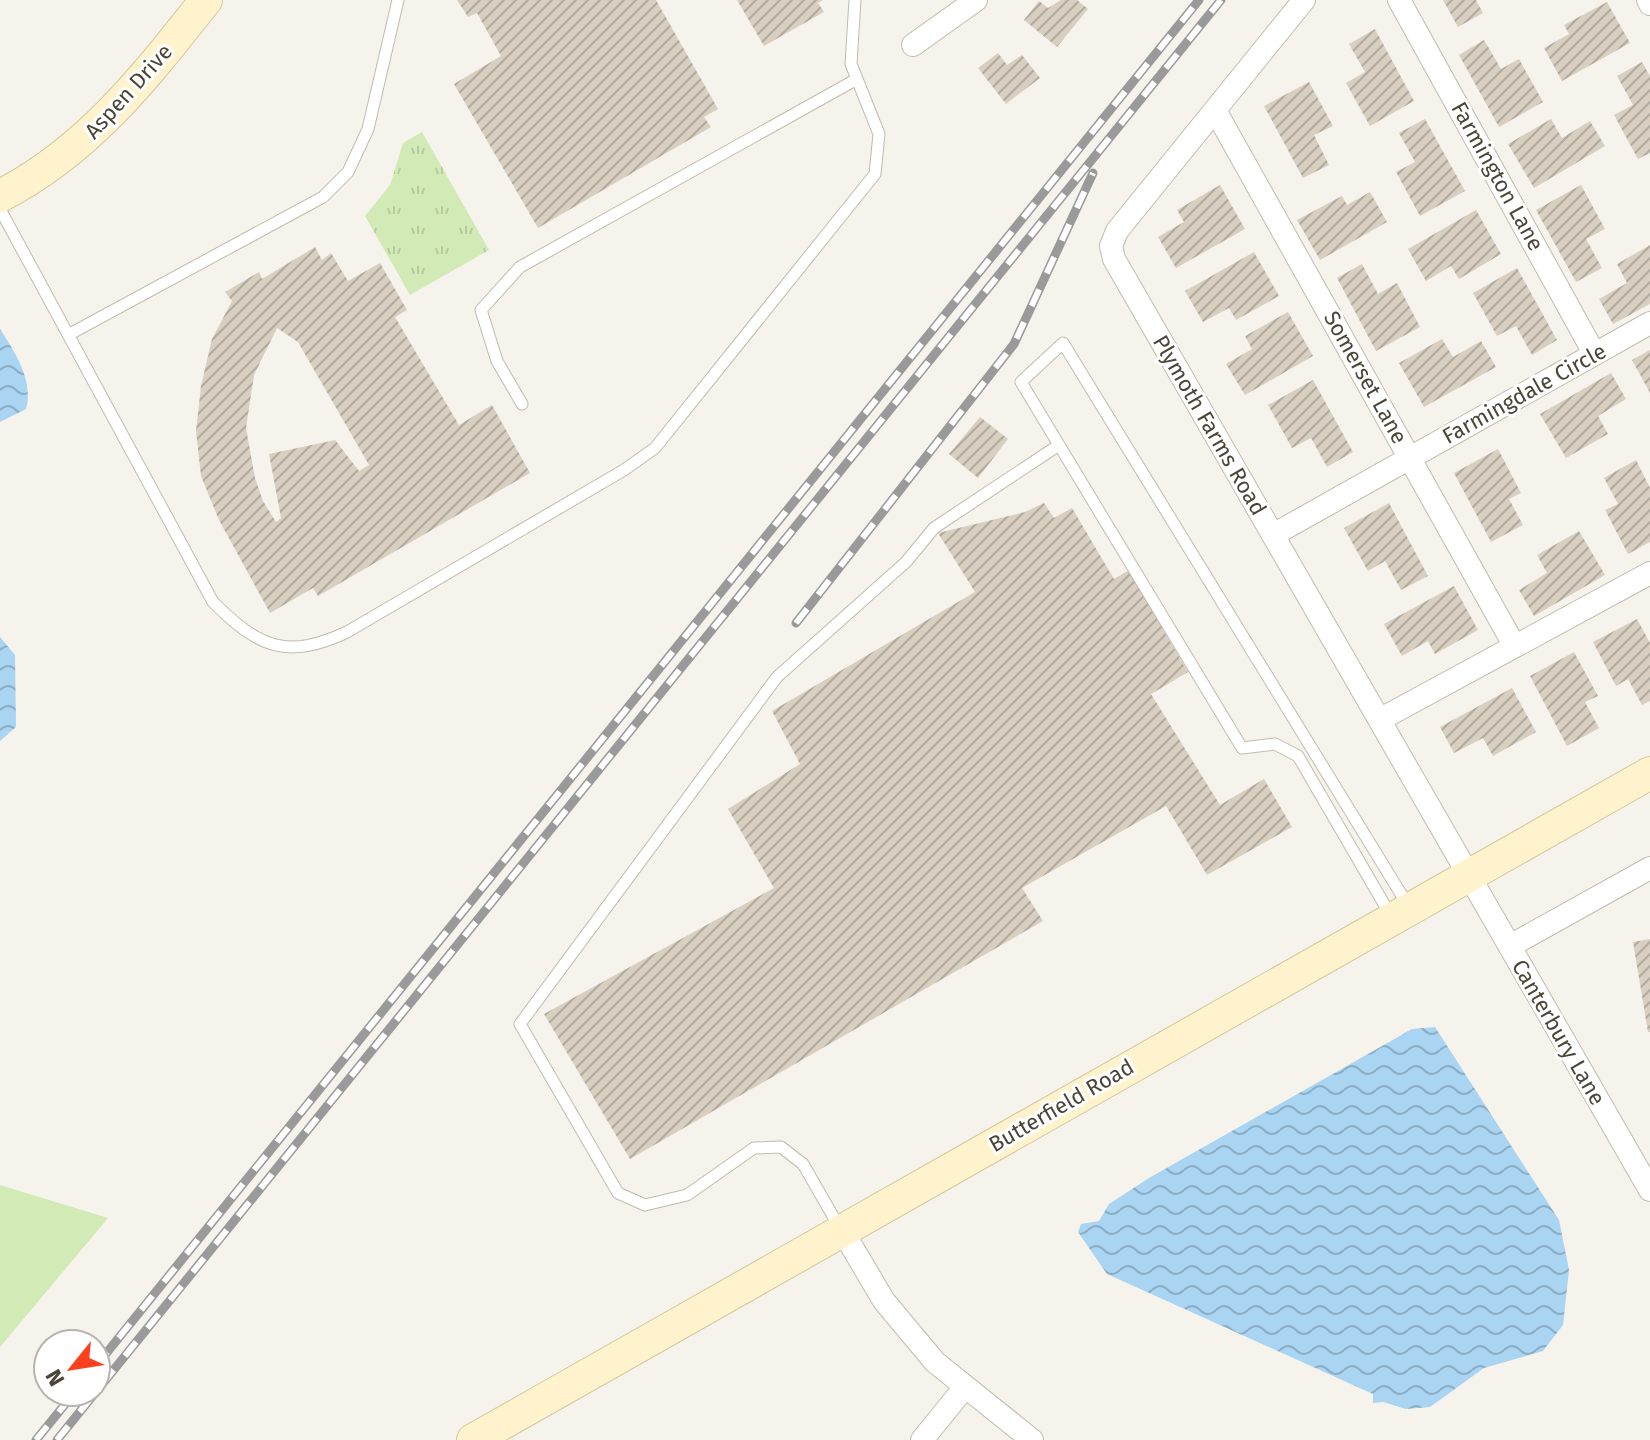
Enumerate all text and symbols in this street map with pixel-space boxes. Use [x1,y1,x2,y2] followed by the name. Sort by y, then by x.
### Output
[79,38,178,144] street label: Aspen Drive
[1445,97,1550,255] street label: Farmington Lane
[1318,306,1413,448] street label: Somerset Lane
[1147,330,1272,520] street label: Plymoth Farms Road
[1438,337,1611,450] street label: Farmingdale Circle
[1506,955,1611,1110] street label: Canterbury Lane
[984,1053,1139,1158] street label: Butterfield Road
[32,1328,112,1408] north arrow
[40,1365,70,1391] text: N

